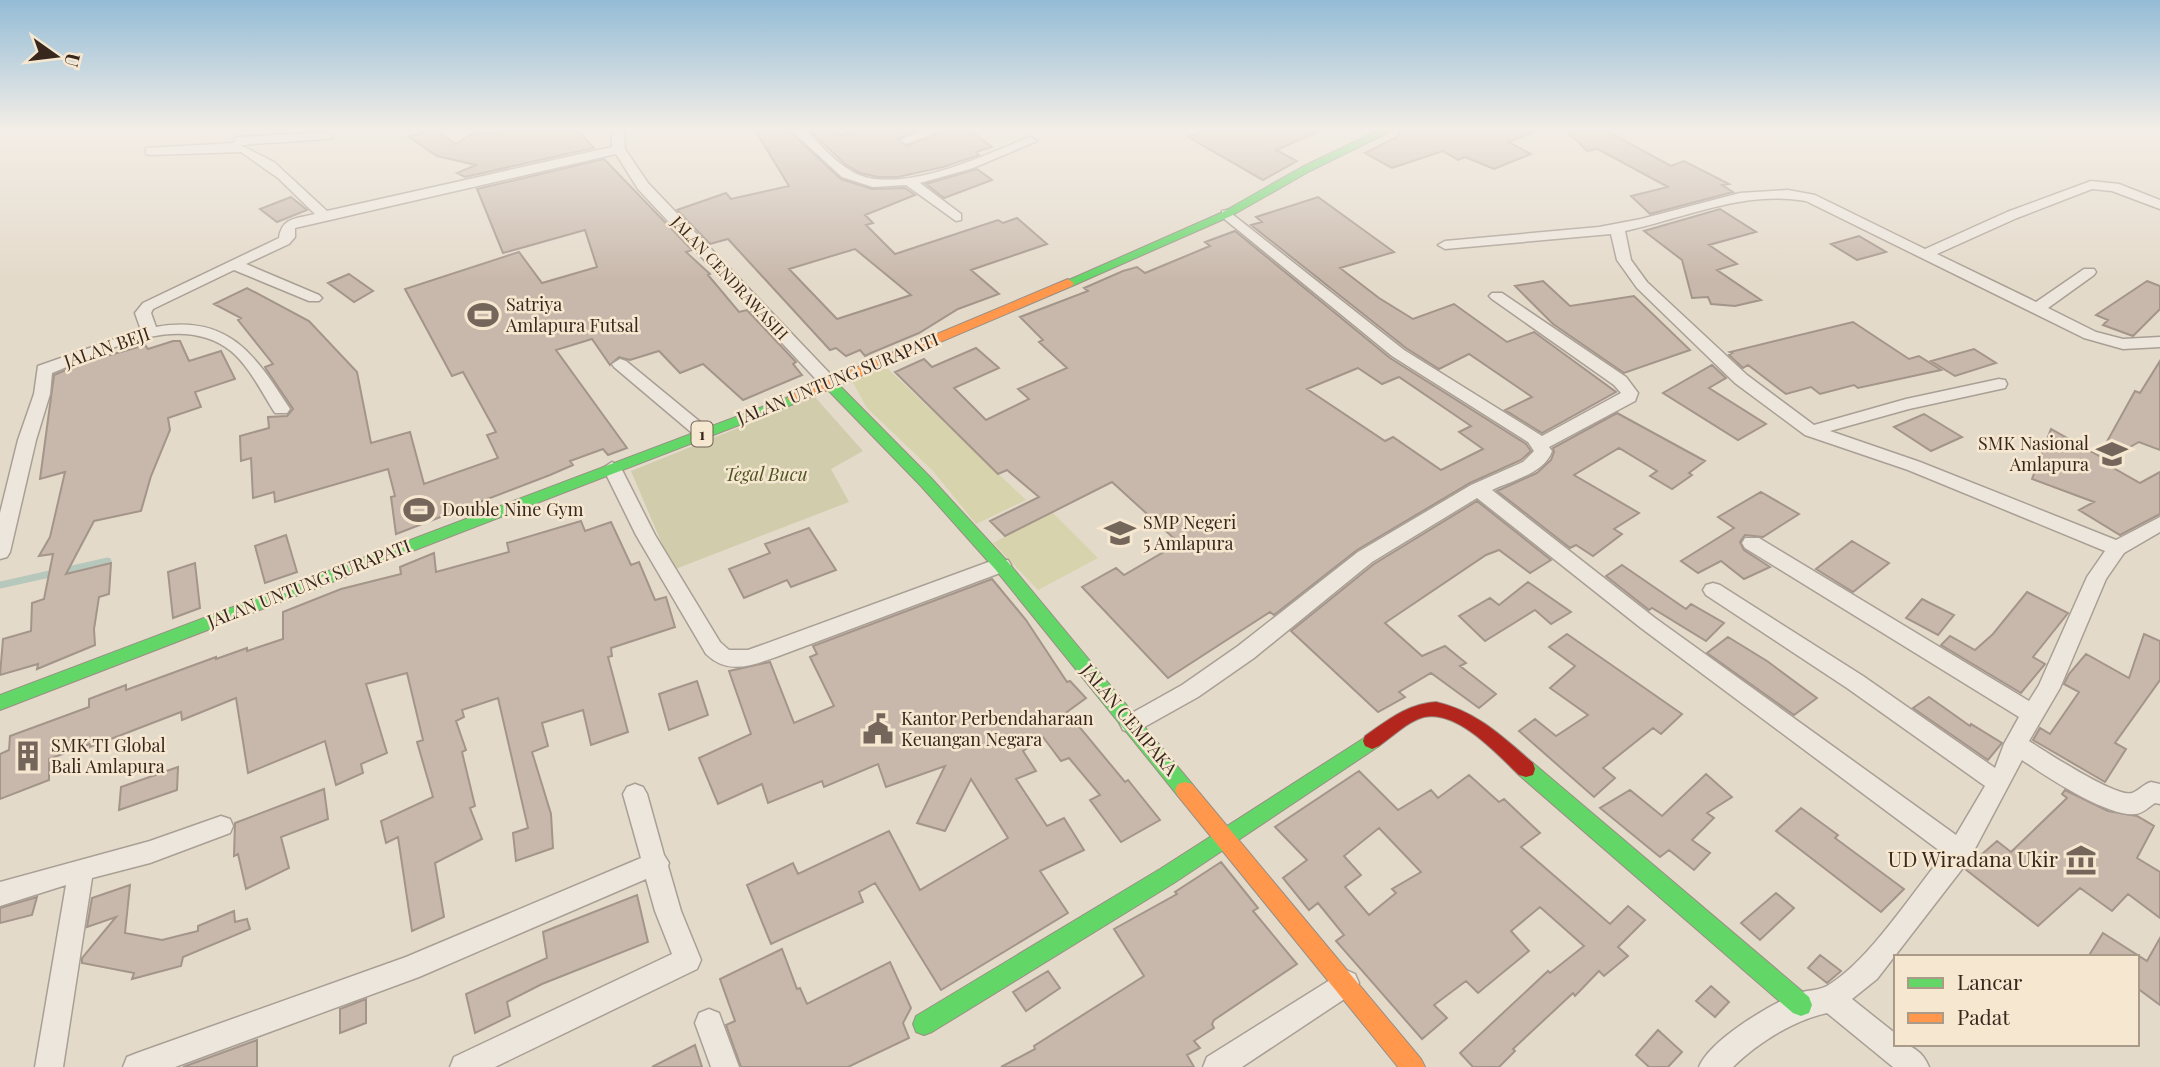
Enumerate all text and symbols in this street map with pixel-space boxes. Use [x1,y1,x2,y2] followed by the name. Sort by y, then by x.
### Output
[21,21,91,91] north arrow
[59,51,88,70] text: U
[667,210,793,344] street label: JALAN CENDRAWASIH
[505,292,639,337] place label: Satriya Amlapura Futsal
[466,298,500,332] sports icon: Satriya Amlapura Futsal
[60,321,153,373] street label: JALAN BEJI
[732,327,942,430] street label: JALAN UNTUNG SURAPATI
[692,422,712,446] road number: 1
[1978,431,2089,476] place label: SMK Nasional Amlapura
[2095,437,2129,471] school or university icon: SMK Nasional Amlapura
[724,462,808,486] park label: Tegal Bucu
[402,493,436,527] sports icon: Double Nine Gym
[442,497,584,521] place label: Double Nine Gym
[1143,510,1236,555] place label: SMP Negeri 5 Amlapura
[1103,516,1137,550] school or university icon: SMP Negeri 5 Amlapura
[203,533,414,633] street label: JALAN UNTUNG SURAPATI
[1075,658,1184,781] street label: JALAN CEMPAKA
[901,706,1094,751] place label: Kantor Perbendaharaan Keuangan Negara
[861,712,895,746] public building icon: Kantor Perbendaharaan Keuangan Negara
[51,733,166,778] place label: SMK TI Global Bali Amlapura
[11,739,45,773] building icon: SMK TI Global Bali Amlapura
[2064,843,2098,877] museum icon: UD Wiradana Ukir
[1888,844,2059,872] place label: UD Wiradana Ukir
[1894,955,2139,1046] legend
[1957,967,2023,995] text: Lancar
[1957,1002,2010,1030] text: Padat

